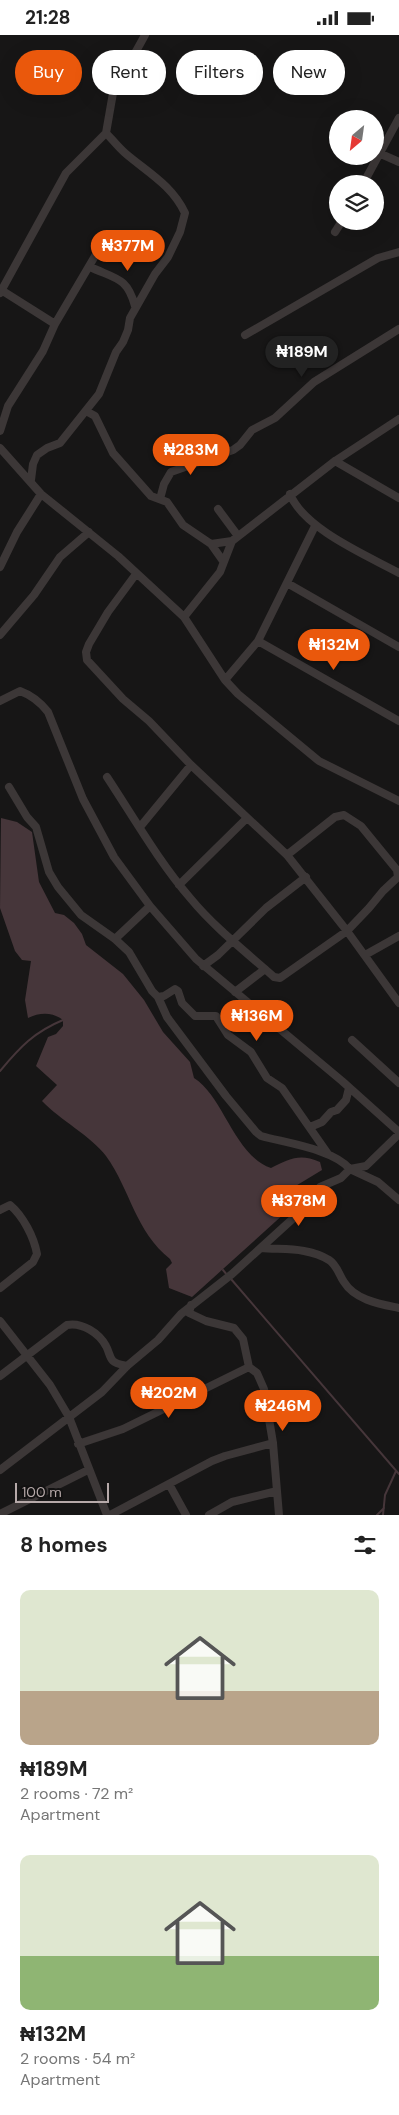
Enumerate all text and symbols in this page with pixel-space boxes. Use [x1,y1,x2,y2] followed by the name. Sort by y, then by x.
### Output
[25,5,71,30] text: 21:28
[15,50,82,95] chip: Buy
[92,50,166,95] chip: Rent
[176,50,263,95] chip: Filters
[273,50,345,95] chip: New
[329,110,384,165] north arrow
[329,110,384,230] map controls
[329,175,384,230] button: layers
[93,229,163,272] pin: ₦377M
[102,235,154,256] text: ₦377M
[267,335,337,378] pin: ₦189M
[276,341,328,362] text: ₦189M
[156,433,226,476] pin: ₦283M
[164,439,218,460] text: ₦283M
[299,629,369,671] pin: ₦132M
[309,634,359,655] text: ₦132M
[222,999,292,1042] pin: ₦136M
[231,1005,283,1026] text: ₦136M
[264,1185,334,1227] pin: ₦378M
[272,1190,326,1211] text: ₦378M
[134,1377,204,1419] pin: ₦202M
[141,1382,197,1403] text: ₦202M
[248,1389,318,1432] pin: ₦246M
[255,1395,311,1416] text: ₦246M
[15,1480,109,1503] scale bar
[22,1483,62,1501] text: 100 m
[20,1531,108,1559] text: 8 homes
[351,1531,379,1559] icon: filters
[155,1623,245,1713] icon: home
[20,1755,88,1783] text: ₦189M
[20,1783,133,1804] text: 2 rooms · 72 m²
[20,1804,100,1825] text: Apartment
[155,1888,245,1978] icon: home
[20,2020,86,2048] text: ₦132M
[20,2048,135,2069] text: 2 rooms · 54 m²
[20,2069,100,2090] text: Apartment

